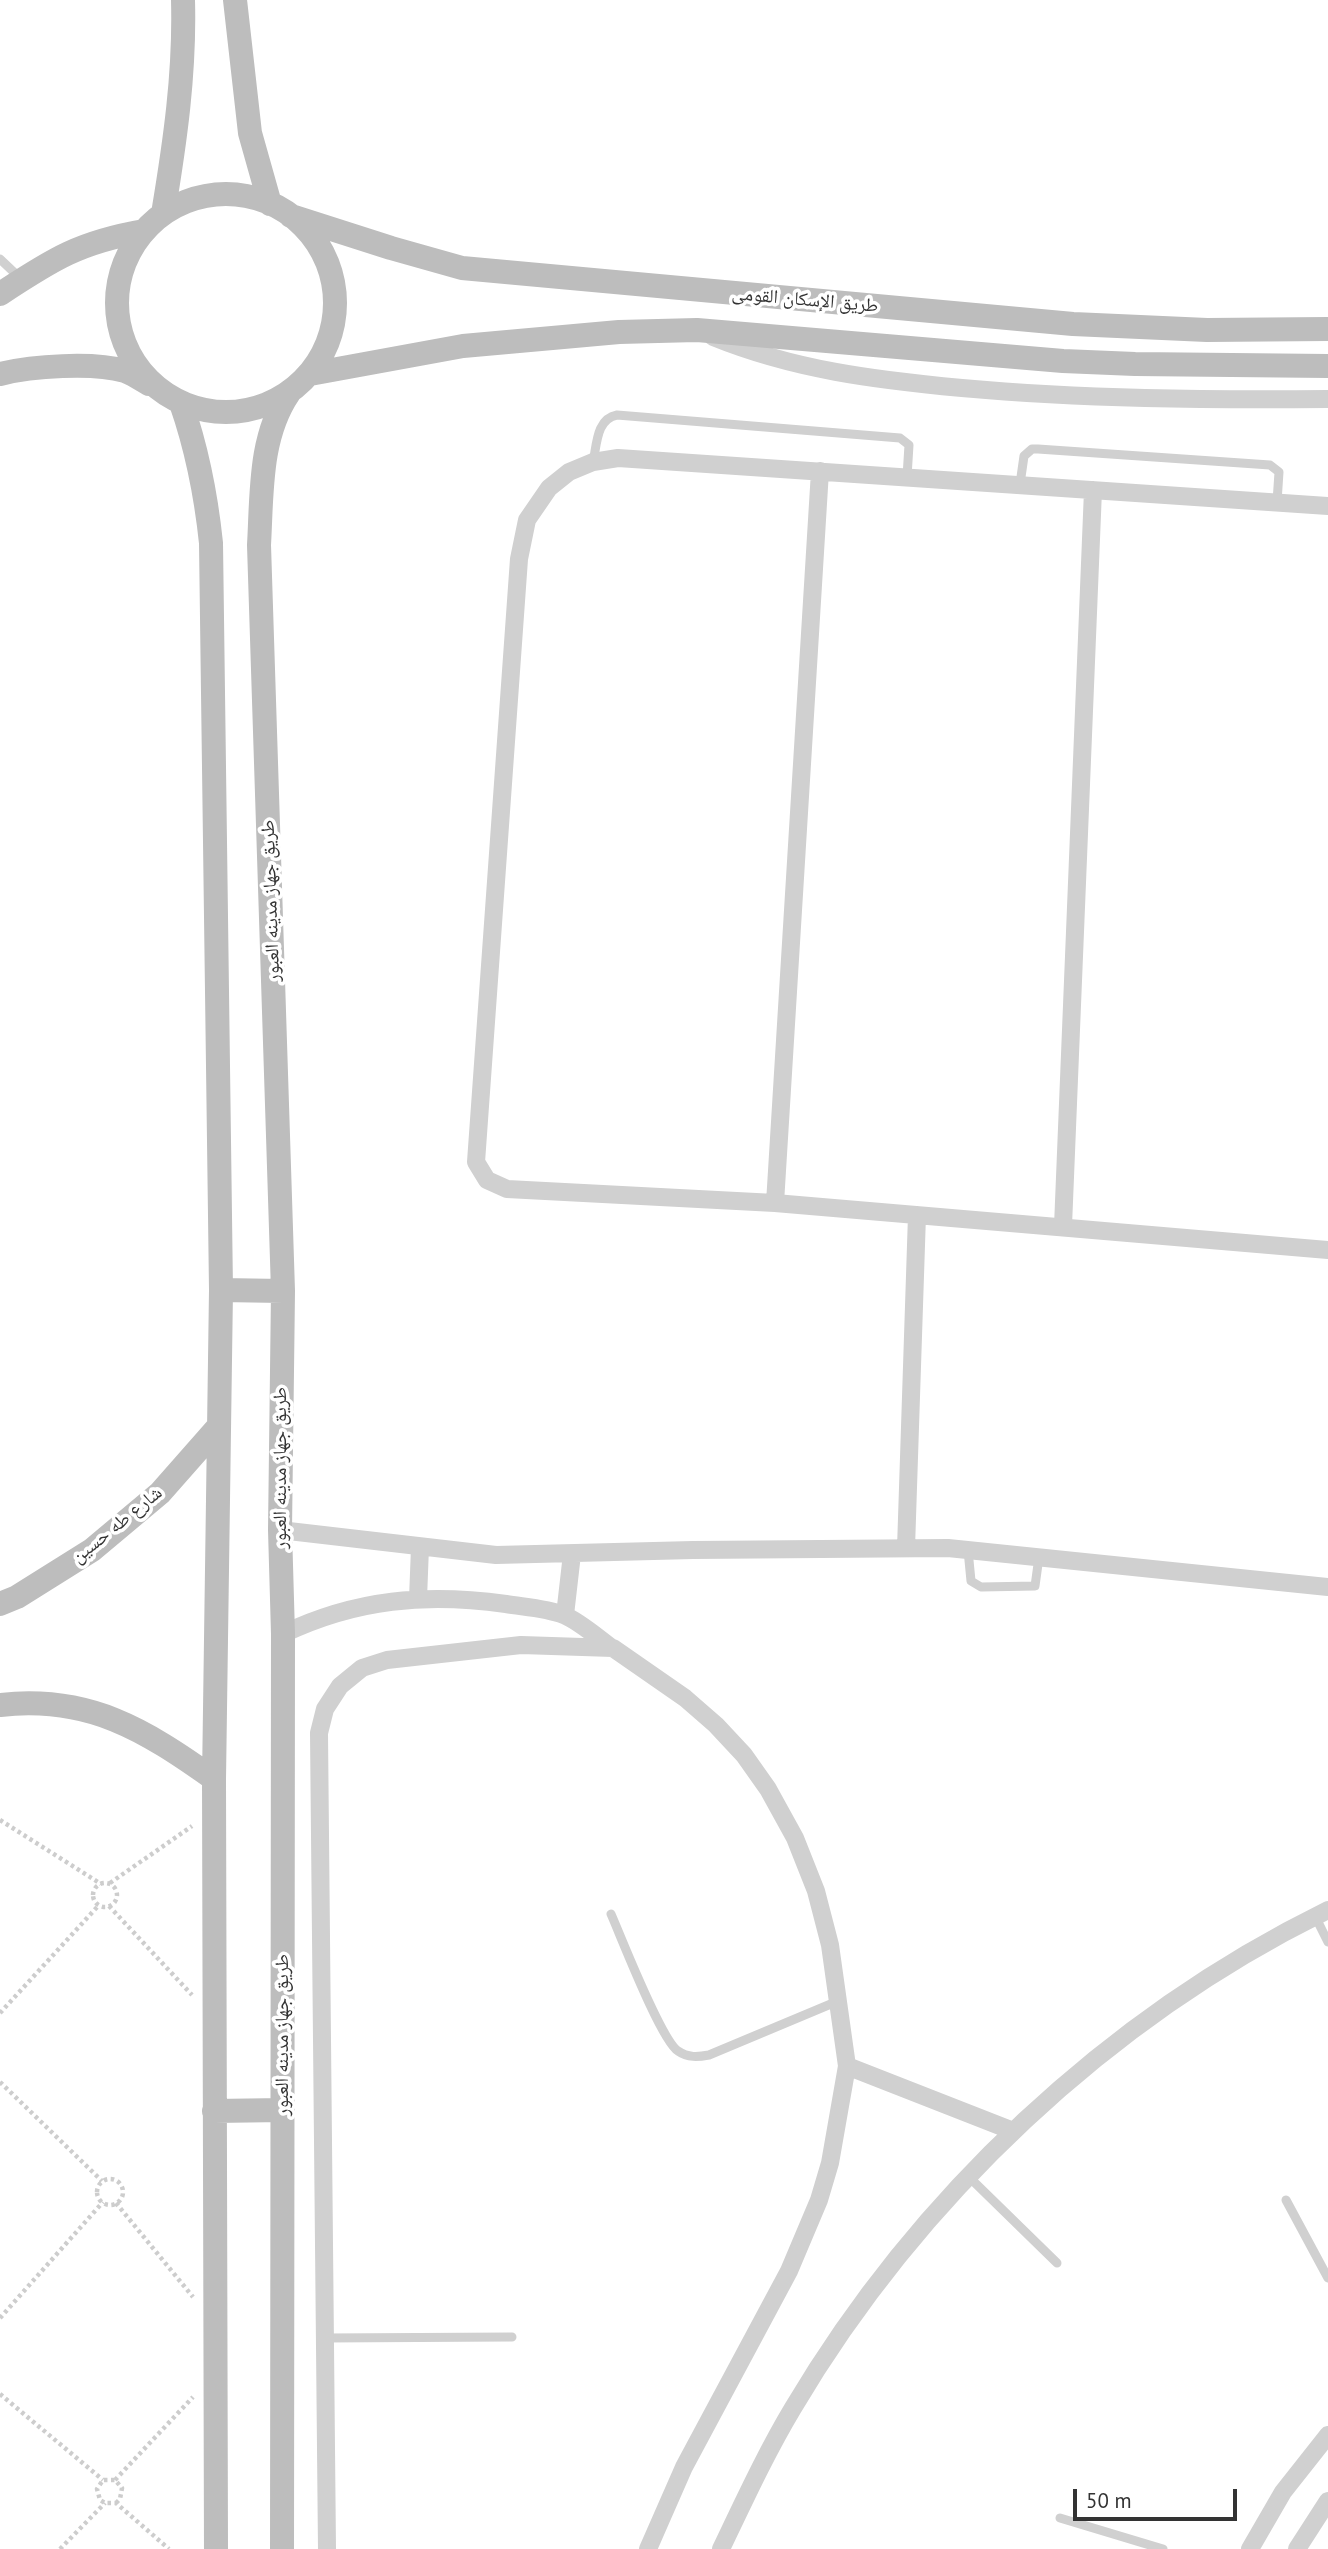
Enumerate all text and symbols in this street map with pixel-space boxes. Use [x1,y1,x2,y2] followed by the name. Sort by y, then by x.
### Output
[731,282,879,318] street label: طريق الإسكان القومى
[257,820,285,982] street label: طريق جهاز مدينه العبور
[270,1387,292,1549] street label: طريق جهاز مدينه العبور
[67,1482,167,1568] street label: شارع طه حسين
[272,1954,294,2116] street label: طريق جهاز مدينه العبور
[1076,2476,1240,2520] scale bar
[1086,2487,1132,2514] text: 50 m

